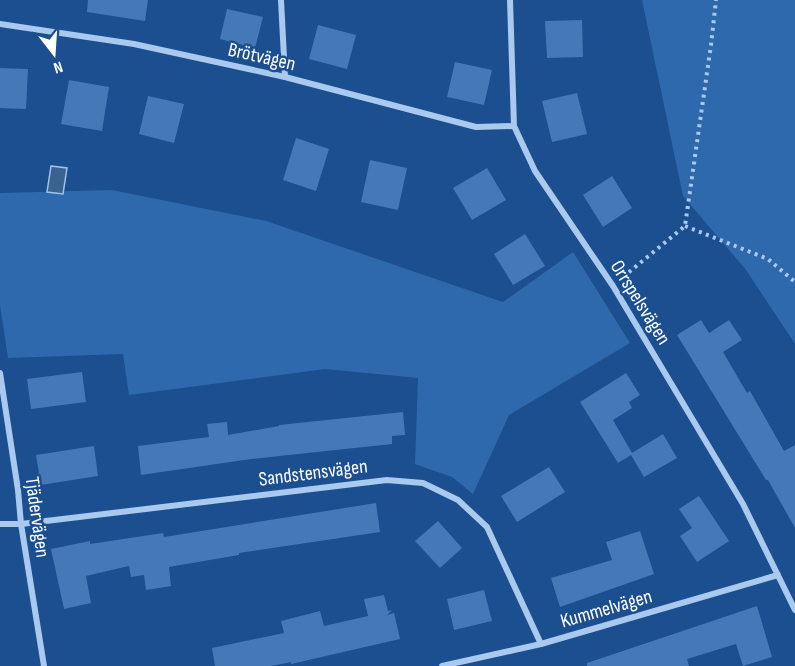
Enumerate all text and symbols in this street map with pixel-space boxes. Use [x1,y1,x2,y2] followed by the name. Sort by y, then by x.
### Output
[24,24,84,84] north arrow
[226,38,298,76] street label: Brötvägen
[51,57,65,77] text: N
[605,256,676,349] street label: Orrspelsvägen
[257,454,369,492] street label: Sandstensvägen
[19,475,55,559] street label: Tjädervägen
[558,584,655,633] street label: Kummelvägen

